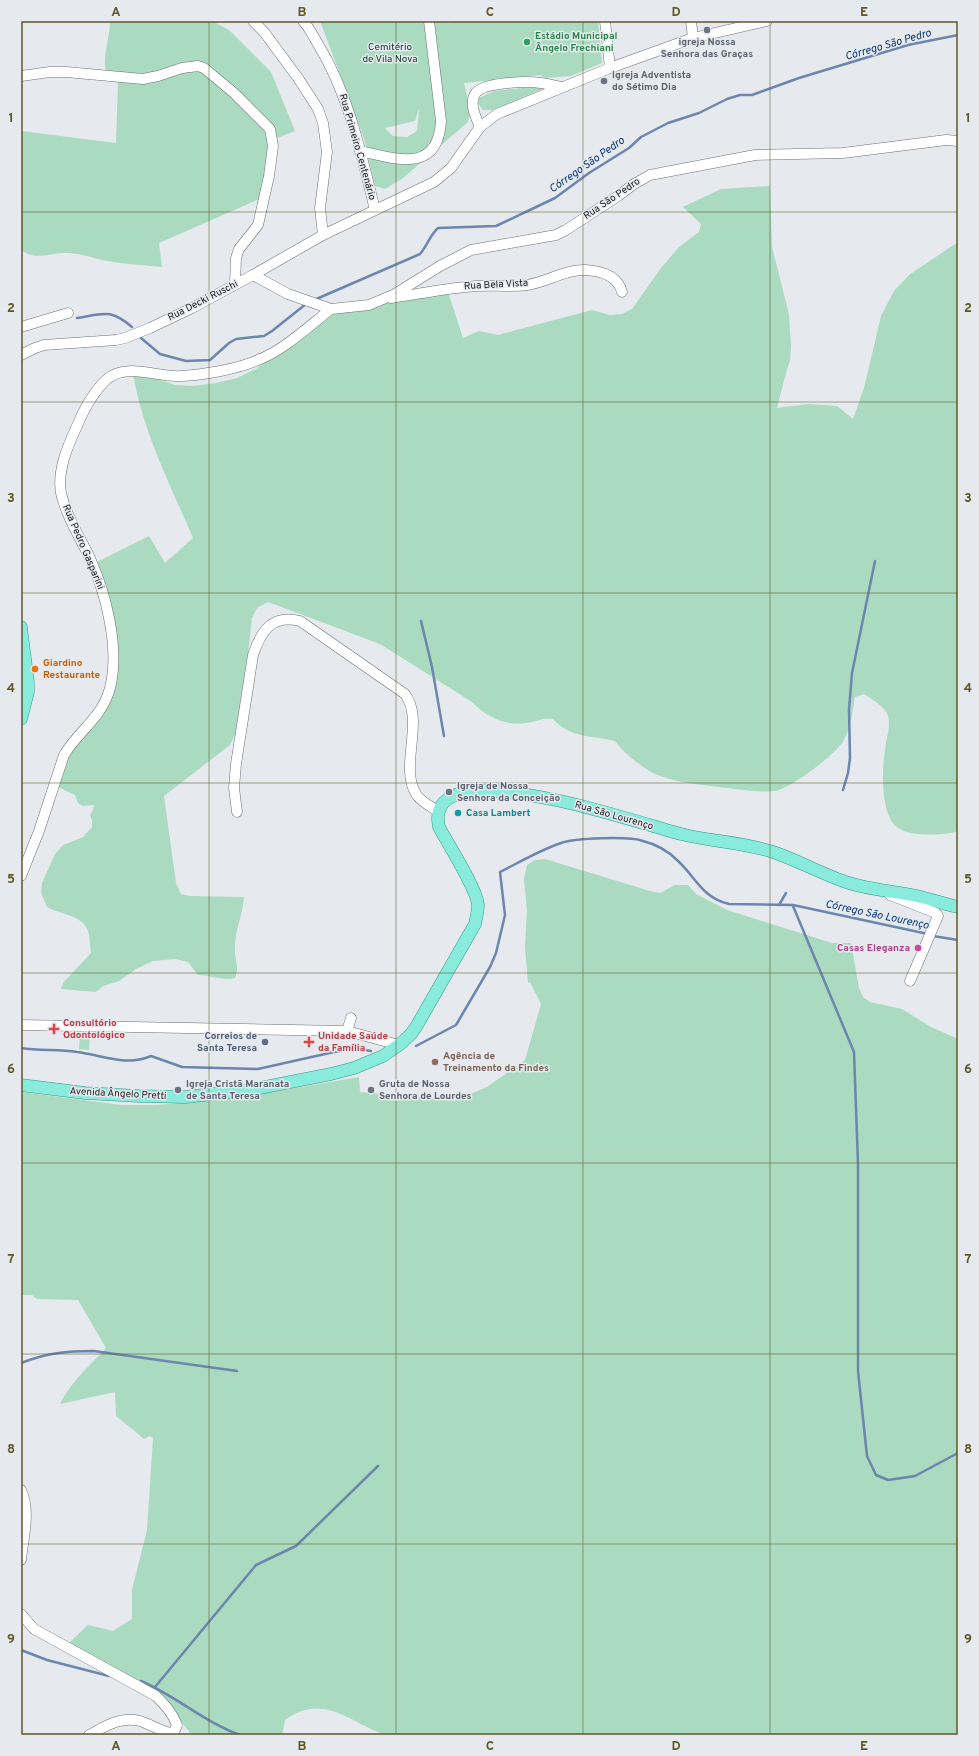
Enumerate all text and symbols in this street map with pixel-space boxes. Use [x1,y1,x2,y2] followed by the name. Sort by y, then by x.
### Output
[111,5,121,21] text: A
[298,5,307,21] text: B
[486,5,494,21] text: C
[671,5,681,21] text: D
[860,5,868,21] text: E
[702,25,712,35] marker: igreja Nossa Senhora das Graças
[843,26,933,64] water label: Córrego São Pedro
[535,30,618,55] place label: Estádio Municipal Ângelo Frechiani
[661,36,753,61] place label: igreja Nossa Senhora das Graças
[522,37,532,47] marker: Estádio Municipal Ângelo Frechiani
[362,41,418,66] park label: Cemitério de Vila Nova
[612,69,691,94] place label: Igreja Adventista do Sétimo Dia
[599,76,609,86] marker: Igreja Adventista do Sétimo Dia
[336,92,379,202] street label: Rua Primeiro Centenário
[8,111,14,127] text: 1
[965,111,971,127] text: 1
[547,134,628,196] water label: Córrego São Pedro
[581,175,643,223] street label: Rua São Pedro
[464,277,528,293] street label: Rua Bela Vista
[166,278,240,324] street label: Rua Decki Ruschi
[7,301,15,317] text: 2
[964,301,972,317] text: 2
[7,491,15,507] text: 3
[964,491,972,507] text: 3
[59,502,107,592] street label: Rua Pedro Gasparini
[43,657,101,682] place label: Giardino Restaurante
[30,664,40,674] marker: Giardino Restaurante
[7,681,15,697] text: 4
[964,681,972,697] text: 4
[457,780,561,805] place label: Igreja de Nossa Senhora da Conceição
[444,787,454,797] marker: Igreja de Nossa Senhora da Conceição
[573,799,655,834] street label: Rua São Lourenço
[466,807,531,820] place label: Casa Lambert
[453,808,463,818] marker: Casa Lambert
[7,872,15,888] text: 5
[964,872,972,888] text: 5
[824,897,930,933] water label: Córrego São Lourenço
[837,942,910,955] place label: Casas Eleganza
[913,943,923,953] marker: Casas Eleganza
[63,1017,125,1042] place label: Consultório Odontológico
[48,1023,60,1035] marker: Consultório Odontológico
[197,1030,257,1055] place label: Correios de Santa Teresa
[318,1030,388,1055] place label: Unidade Saúde da Família
[303,1036,315,1048] marker: Unidade Saúde da Família
[260,1037,270,1047] marker: Correios de Santa Teresa
[443,1050,549,1075] place label: Agência de Treinamento da Findes
[430,1057,440,1067] marker: Agência de Treinamento da Findes
[7,1062,15,1078] text: 6
[964,1062,972,1078] text: 6
[186,1078,289,1103] place label: Igreja Cristã Maranata de Santa Teresa
[379,1078,471,1103] place label: Gruta de Nossa Senhora de Lourdes
[69,1085,167,1103] street label: Avenida Ângelo Pretti
[173,1085,183,1095] marker: Igreja Cristã Maranata de Santa Teresa
[366,1085,376,1095] marker: Gruta de Nossa Senhora de Lourdes
[8,1252,15,1268] text: 7
[965,1252,972,1268] text: 7
[7,1442,15,1458] text: 8
[964,1442,972,1458] text: 8
[7,1632,15,1648] text: 9
[964,1632,972,1648] text: 9
[111,1739,121,1755] text: A
[298,1739,307,1755] text: B
[486,1739,494,1755] text: C
[671,1739,681,1755] text: D
[860,1739,868,1755] text: E

